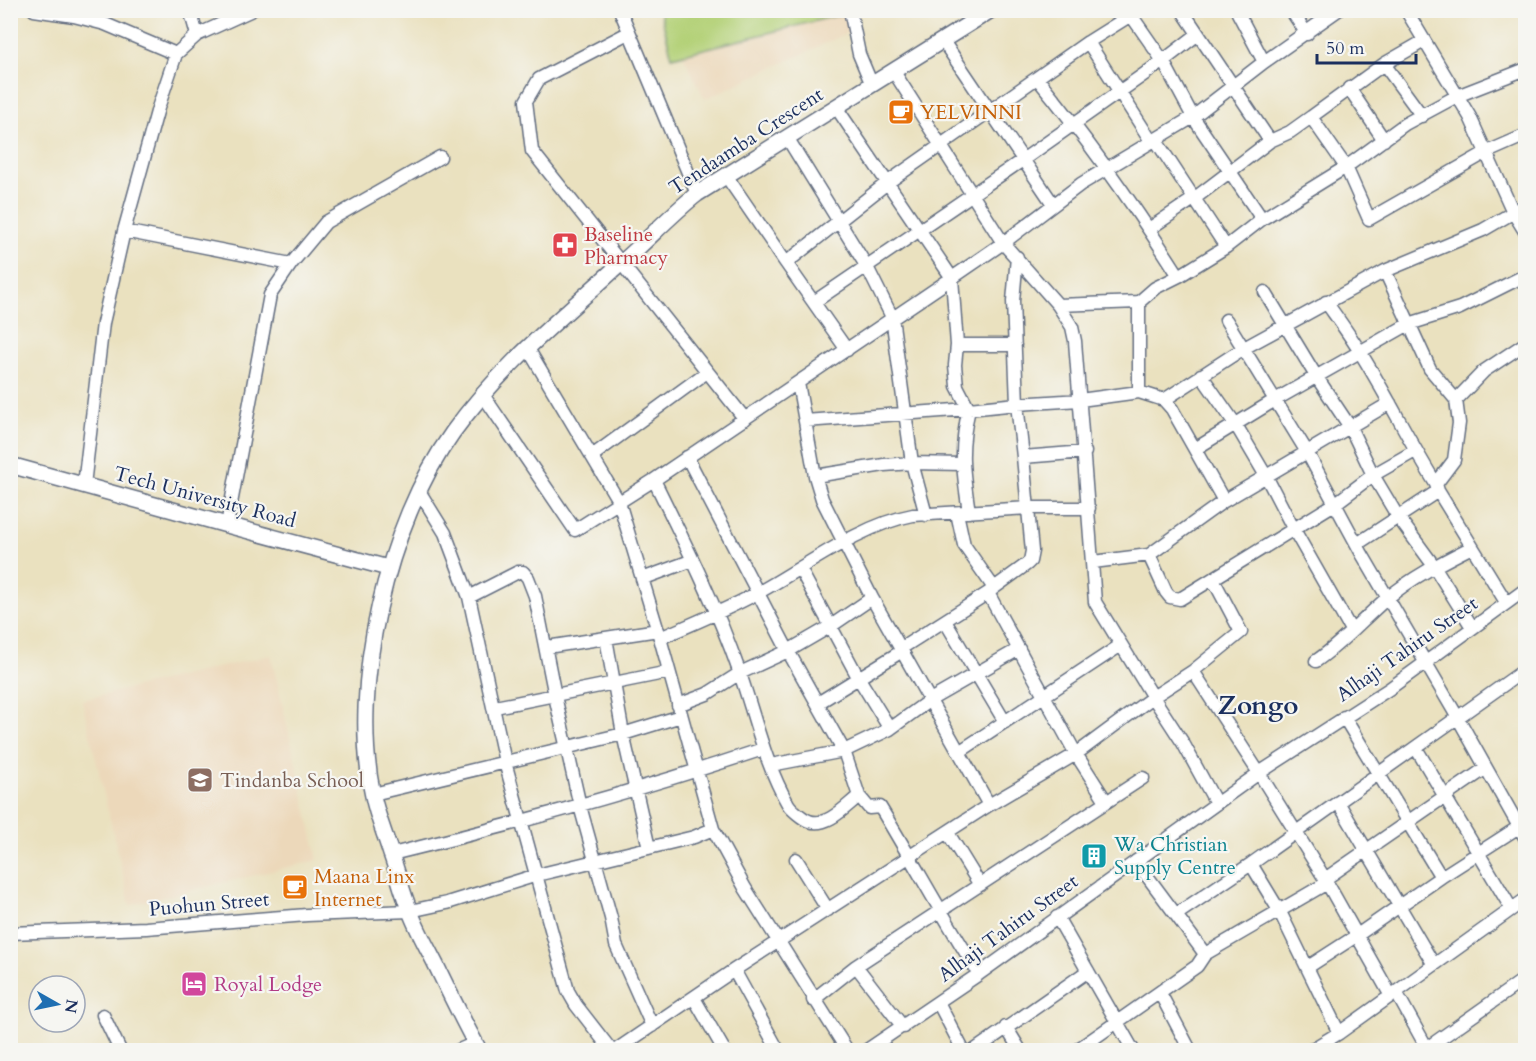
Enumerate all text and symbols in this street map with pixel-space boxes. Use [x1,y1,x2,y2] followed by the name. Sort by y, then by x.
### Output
[1317,27,1416,65] scale bar
[1326,36,1365,61] text: 50 m
[664,81,829,201] street label: Tendaamba Crescent
[886,97,916,127] cafe icon: YELVINNI
[920,99,1022,126] place label: YELVINNI
[584,221,668,271] place label: Baseline Pharmacy
[550,230,580,260] pharmacy icon: Baseline Pharmacy
[111,460,299,534] street label: Tech University Road
[1331,590,1484,708] street label: Alhaji Tahiru Street
[1218,688,1298,723] district label: Zongo
[185,765,215,795] school or university icon: Tindanba School
[220,767,364,794] place label: Tindanba School
[1113,831,1236,881] place label: Wa Christian Supply Centre
[1079,841,1109,871] building icon: Wa Christian Supply Centre
[314,863,415,913] place label: Maana Linx Internet
[932,868,1084,988] street label: Alhaji Tahiru Street
[280,872,310,902] cafe icon: Maana Linx Internet
[148,885,271,923] street label: Puohun Street
[179,969,209,999] hotel icon: Royal Lodge
[214,971,322,998] place label: Royal Lodge
[27,974,87,1034] north arrow
[59,998,83,1015] text: N

